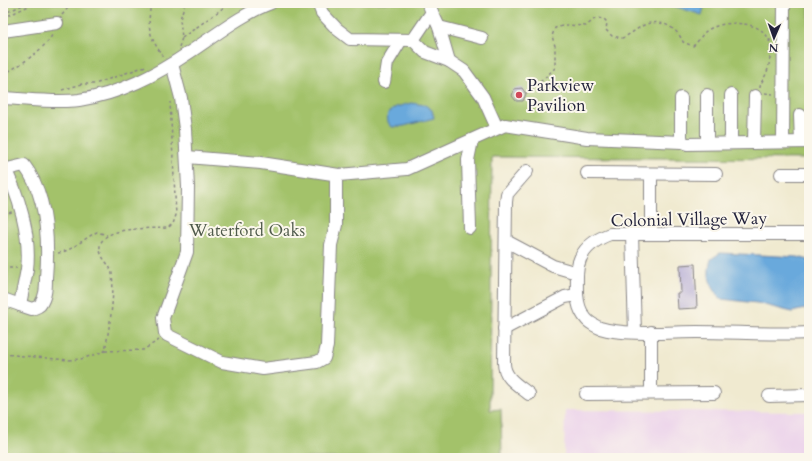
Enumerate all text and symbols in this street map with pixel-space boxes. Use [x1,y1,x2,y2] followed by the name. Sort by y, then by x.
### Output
[754,18,794,58] north arrow
[768,40,779,55] text: N
[527,74,595,117] place label: Parkview Pavilion
[514,90,524,100] marker: Parkview Pavilion
[611,207,767,232] street label: Colonial Village Way
[188,219,306,242] park label: Waterford Oaks

